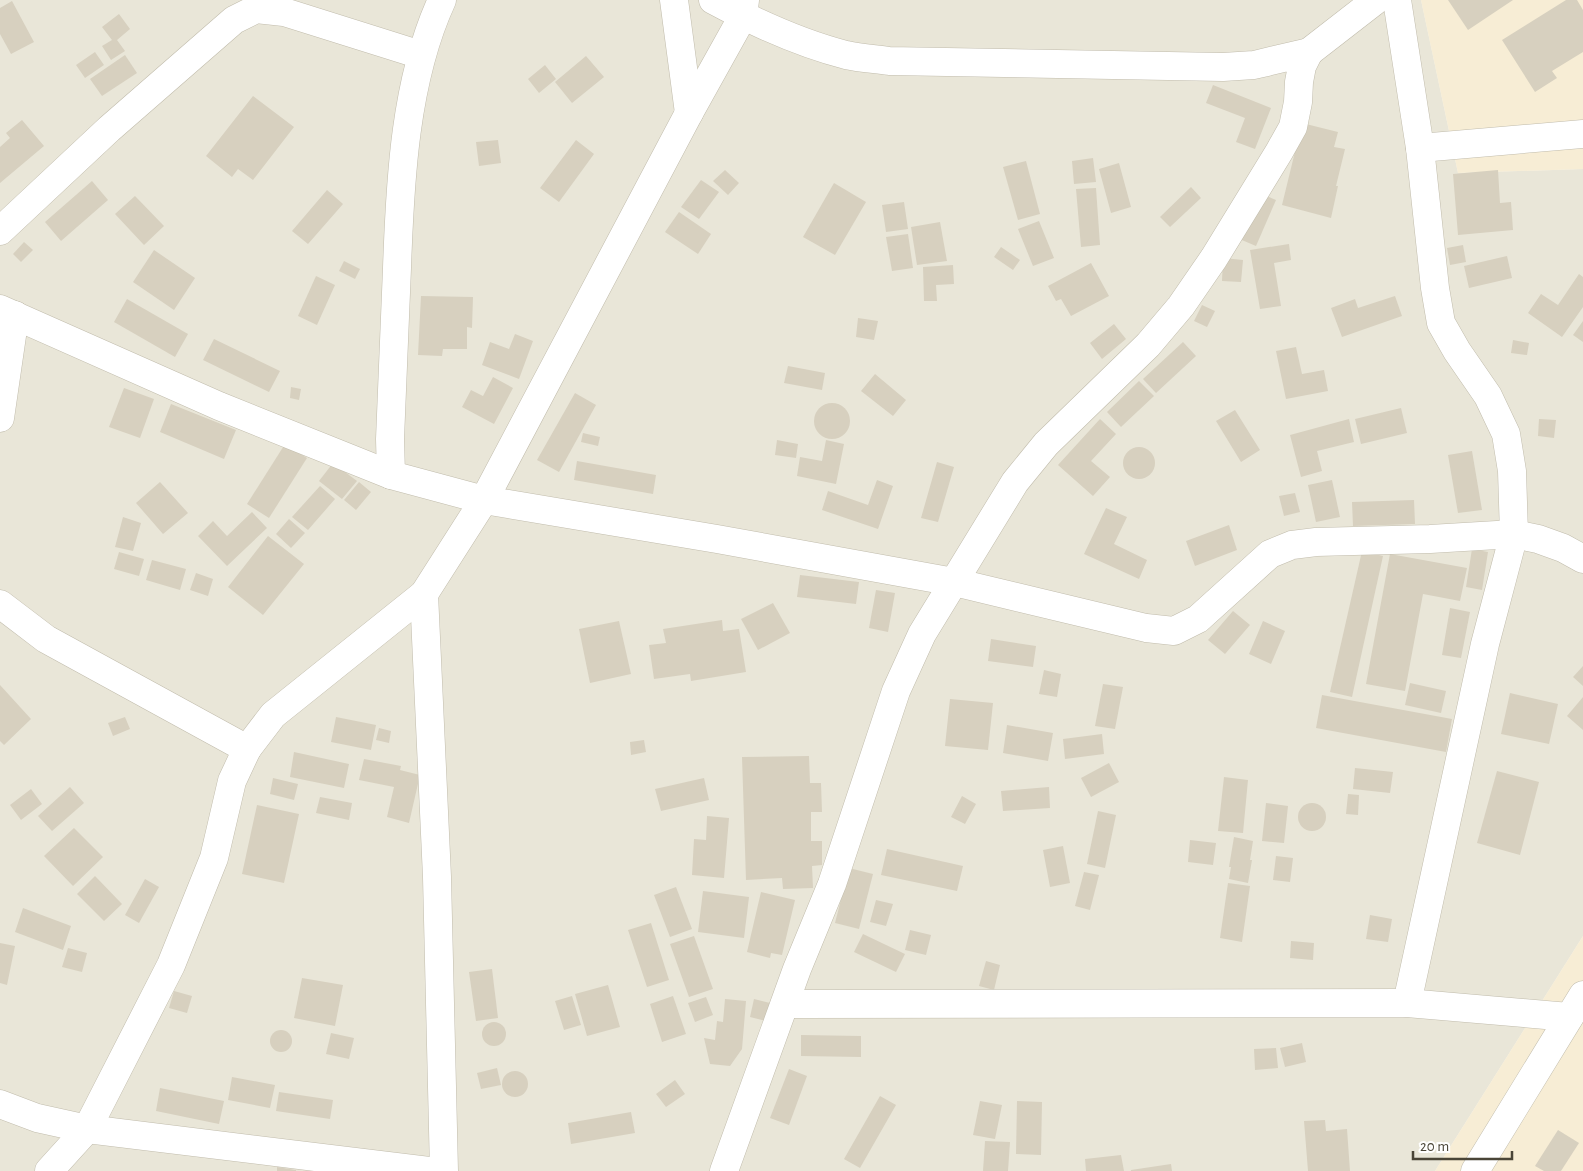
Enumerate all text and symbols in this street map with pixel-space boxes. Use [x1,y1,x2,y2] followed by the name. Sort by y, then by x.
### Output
[1413,1128,1512,1160] scale bar
[1420,1139,1449,1154] text: 20 m

